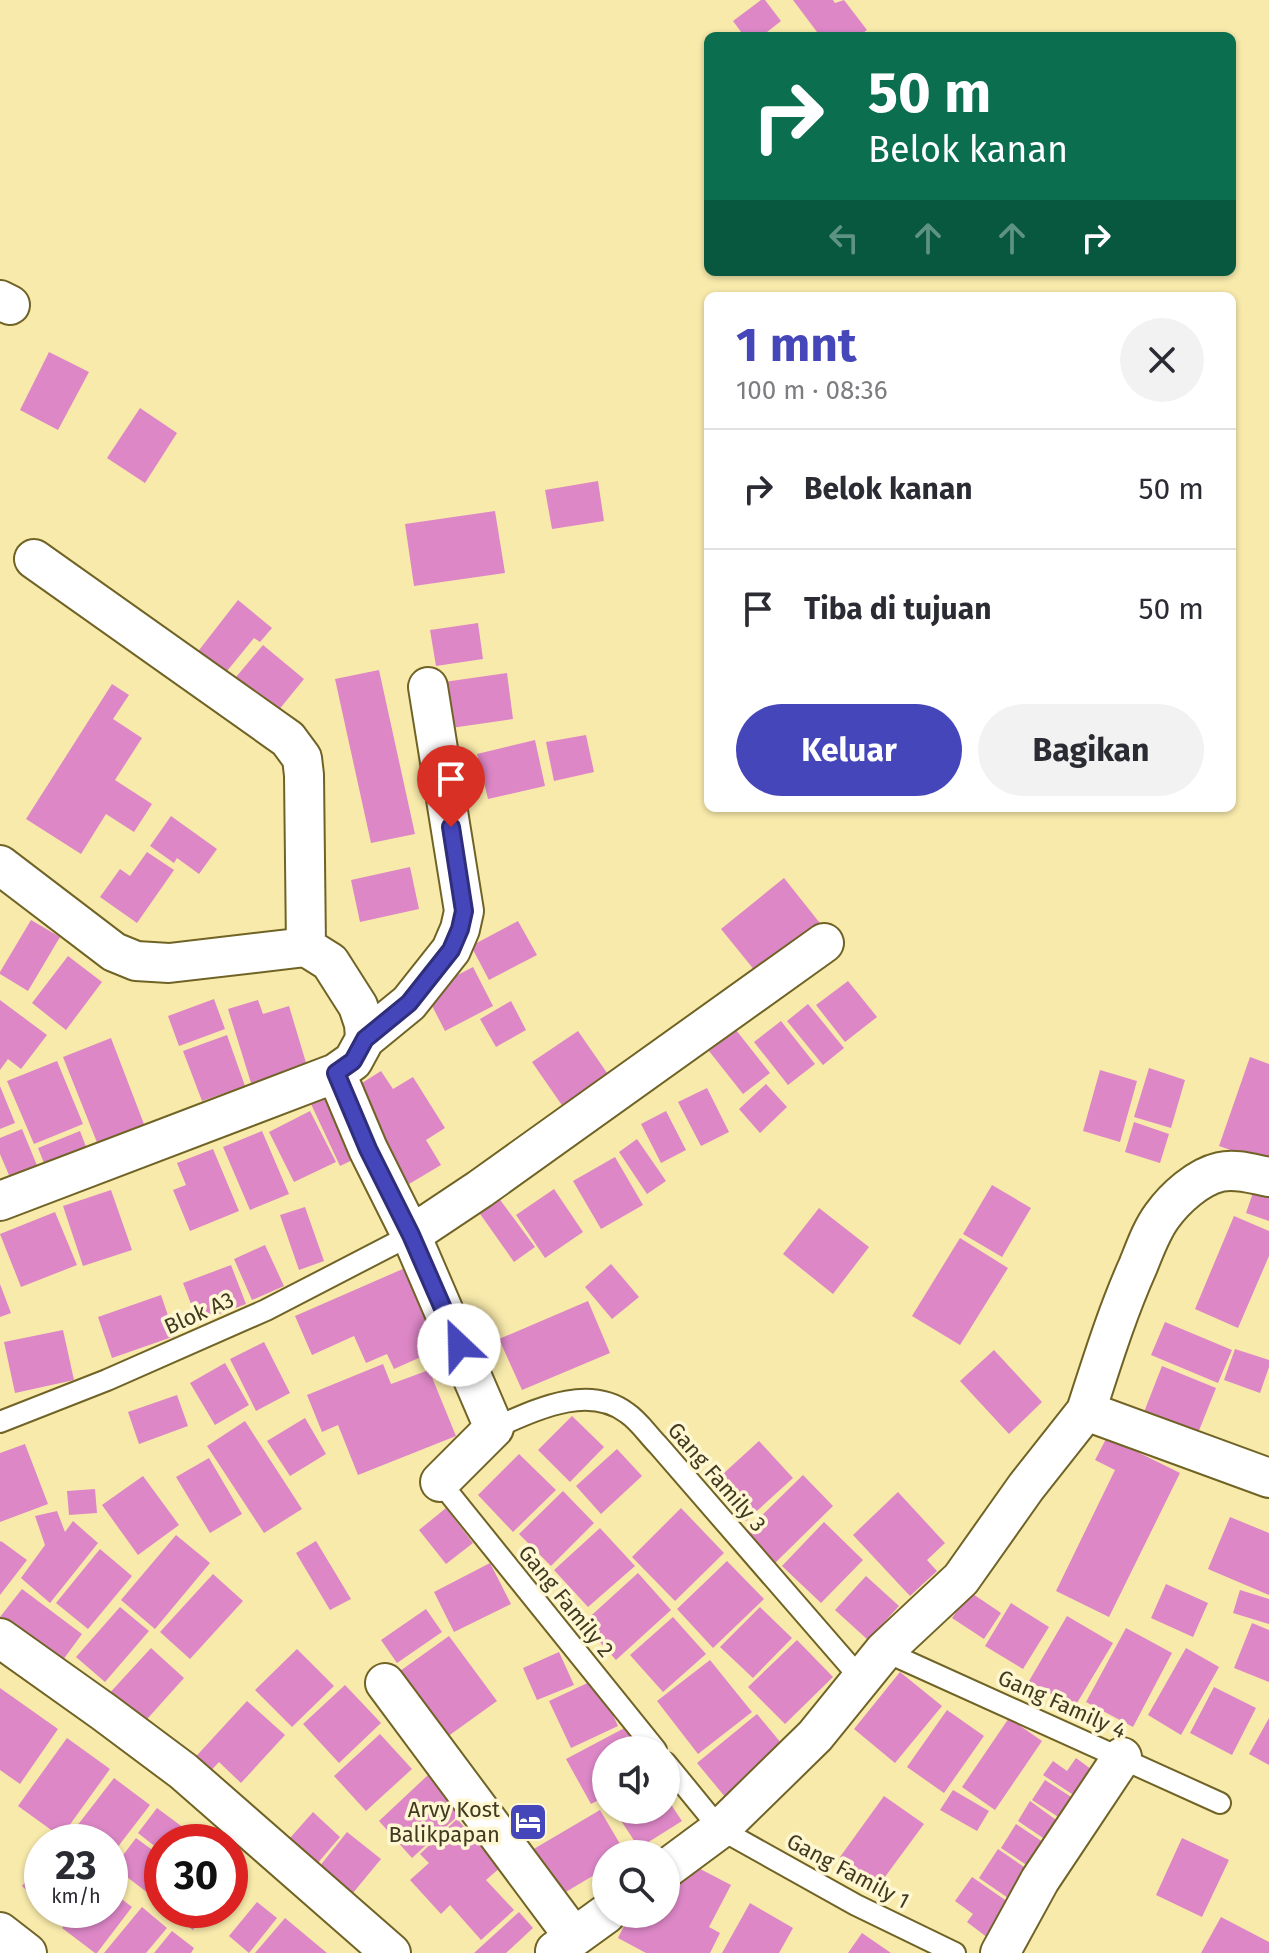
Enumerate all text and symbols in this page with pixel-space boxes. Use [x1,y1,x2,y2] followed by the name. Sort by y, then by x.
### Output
[868,60,991,127] text: 50 m
[736,64,840,168] icon: right
[868,128,1068,172] text: Belok kanan
[822,216,866,260] icon: left
[906,216,950,260] icon: ahead
[990,216,1034,260] icon: ahead
[1074,216,1118,260] icon: right
[736,316,856,374] text: 1 mnt
[1120,318,1204,402] button: close
[736,375,888,406] text: 100 m · 08:36
[736,467,780,511] icon: right
[804,471,973,507] text: Belok kanan
[1139,471,1204,507] text: 50 m
[736,587,780,631] icon: arrive
[804,591,991,627] text: Tiba di tujuan
[1139,591,1204,627] text: 50 m
[736,704,962,796] button: Keluar
[978,704,1204,796] button: Bagikan
[417,745,485,827] pin
[429,757,473,801] icon: arrive
[160,1286,238,1340] street label: Blok A3
[417,1303,501,1387] position arrow
[662,1417,772,1537] street label: Gang Family 3
[513,1540,619,1662] street label: Gang Family 2
[994,1664,1130,1744] street label: Gang Family 4
[592,1736,680,1928] map controls
[592,1736,680,1824] button: sound
[388,1796,500,1848] place label: Arvy Kost Balikpapan
[507,1801,549,1843] hotel icon: Arvy Kost Balikpapan
[144,1824,248,1928] speed limit sign: 30
[782,1827,914,1915] street label: Gang Family 1
[592,1840,680,1928] button: search
[55,1842,97,1890] text: 23
[51,1884,101,1908] text: km/h

